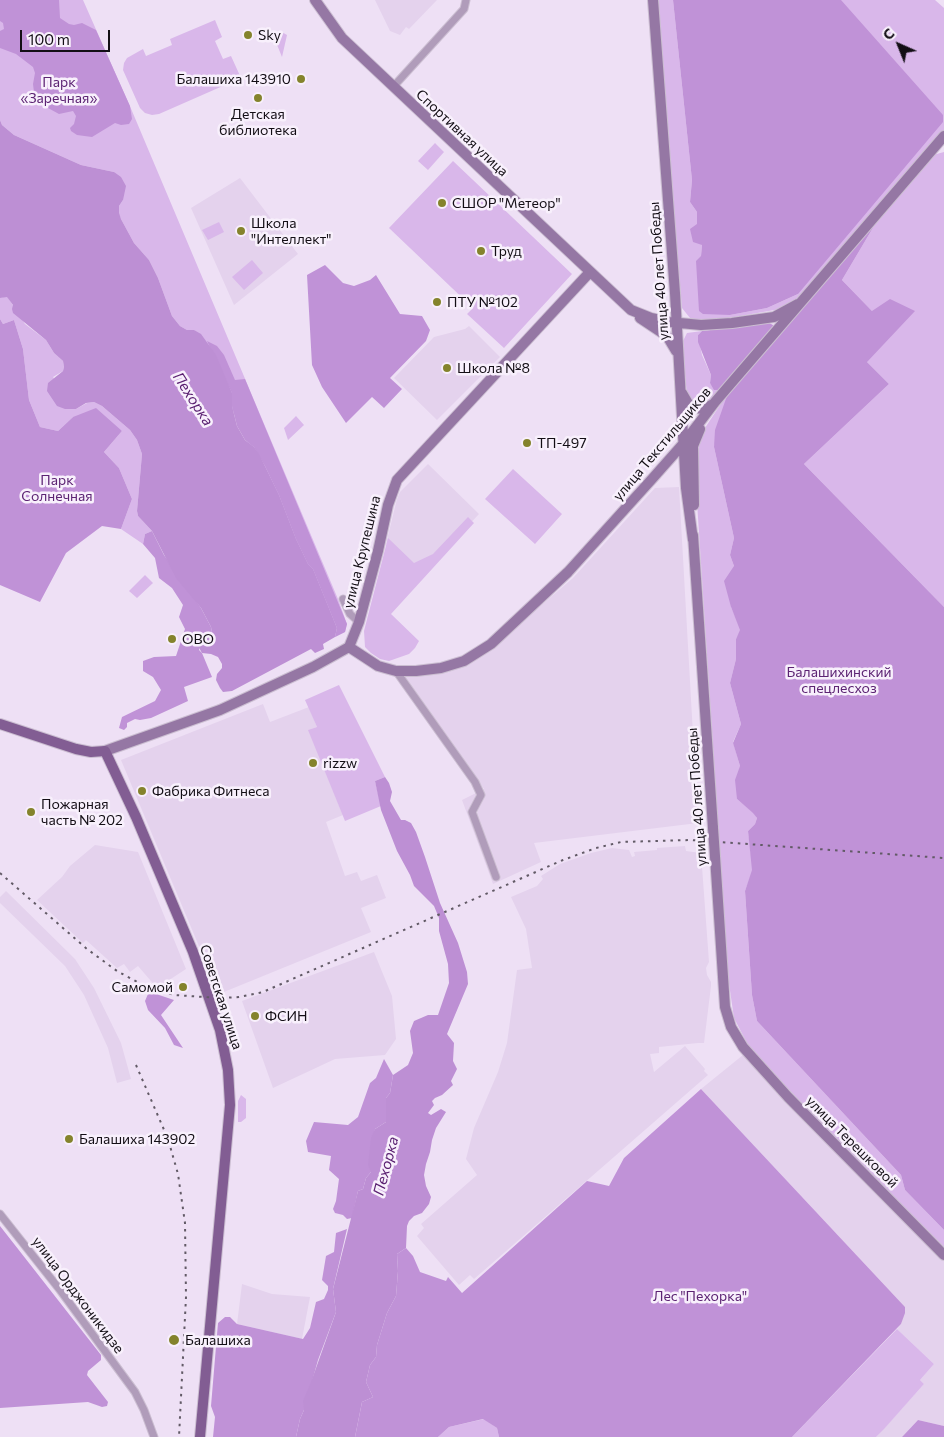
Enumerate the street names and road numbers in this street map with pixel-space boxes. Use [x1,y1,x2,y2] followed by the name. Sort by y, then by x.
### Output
[413,86,511,180] street label: Спортивная улица
[646,201,672,341] street label: улица 40 лет Победы
[610,384,714,504] street label: улица Текстильщиков
[340,494,384,610] street label: улица Крупешина
[684,727,710,867] street label: улица 40 лет Победы
[196,942,246,1052] street label: Советская улица
[803,1093,901,1191] street label: улица Терешковой
[29,1233,127,1357] street label: улица Орджоникидзе

